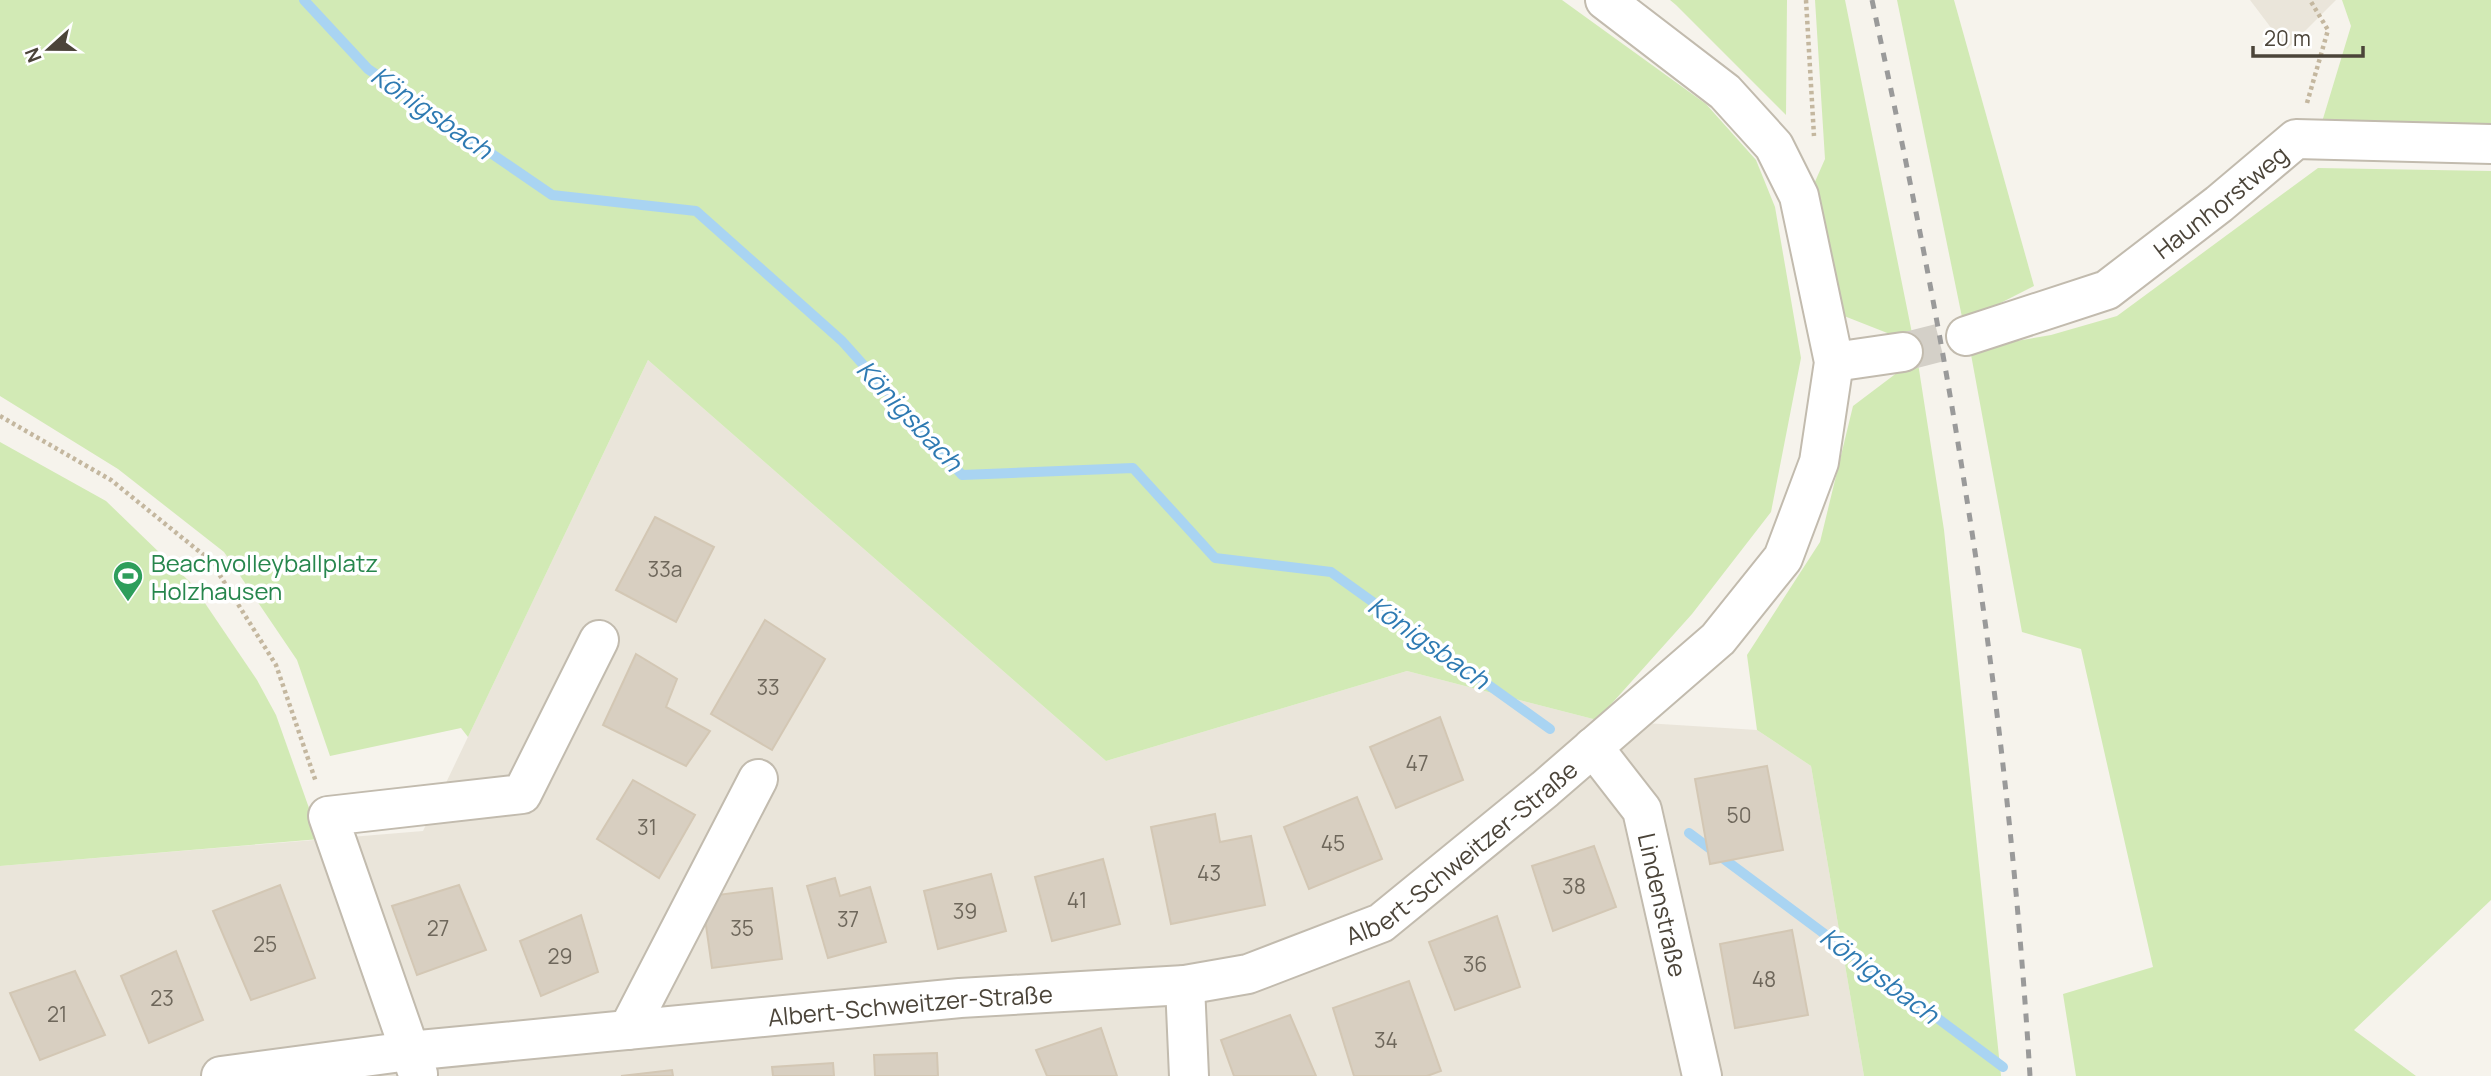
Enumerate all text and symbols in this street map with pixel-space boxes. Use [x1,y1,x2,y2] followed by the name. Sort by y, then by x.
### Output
[14,14,84,84] north arrow
[2253,14,2363,58] scale bar
[2264,24,2311,52] text: 20 m
[19,44,48,66] text: N
[364,57,501,168] water label: Königsbach
[2146,137,2294,265] street label: Haunhorstweg
[849,352,972,480] water label: Königsbach
[151,546,378,607] place label: Beachvolleyballplatz Holzhausen
[648,555,682,583] house number: 33a
[111,559,145,603] sports icon: Beachvolleyballplatz Holzhausen
[1361,587,1498,698] water label: Königsbach
[756,673,780,701] house number: 33
[1406,749,1428,777] house number: 47
[1341,752,1584,952] street label: Albert-Schweitzer-Straße
[1727,801,1751,829] house number: 50
[637,813,657,841] house number: 31
[1321,829,1345,857] house number: 45
[1631,830,1696,980] street label: Lindenstraße
[1197,859,1221,887] house number: 43
[1562,872,1586,900] house number: 38
[1067,886,1087,914] house number: 41
[953,897,977,925] house number: 39
[837,905,859,933] house number: 37
[427,914,449,942] house number: 27
[730,914,754,942] house number: 35
[1813,918,1948,1032] water label: Königsbach
[253,930,277,958] house number: 25
[547,942,573,970] house number: 29
[1463,950,1487,978] house number: 36
[1752,965,1776,993] house number: 48
[766,976,1054,1033] street label: Albert-Schweitzer-Straße
[150,984,174,1012] house number: 23
[47,1000,67,1028] house number: 21
[1374,1026,1398,1054] house number: 34

